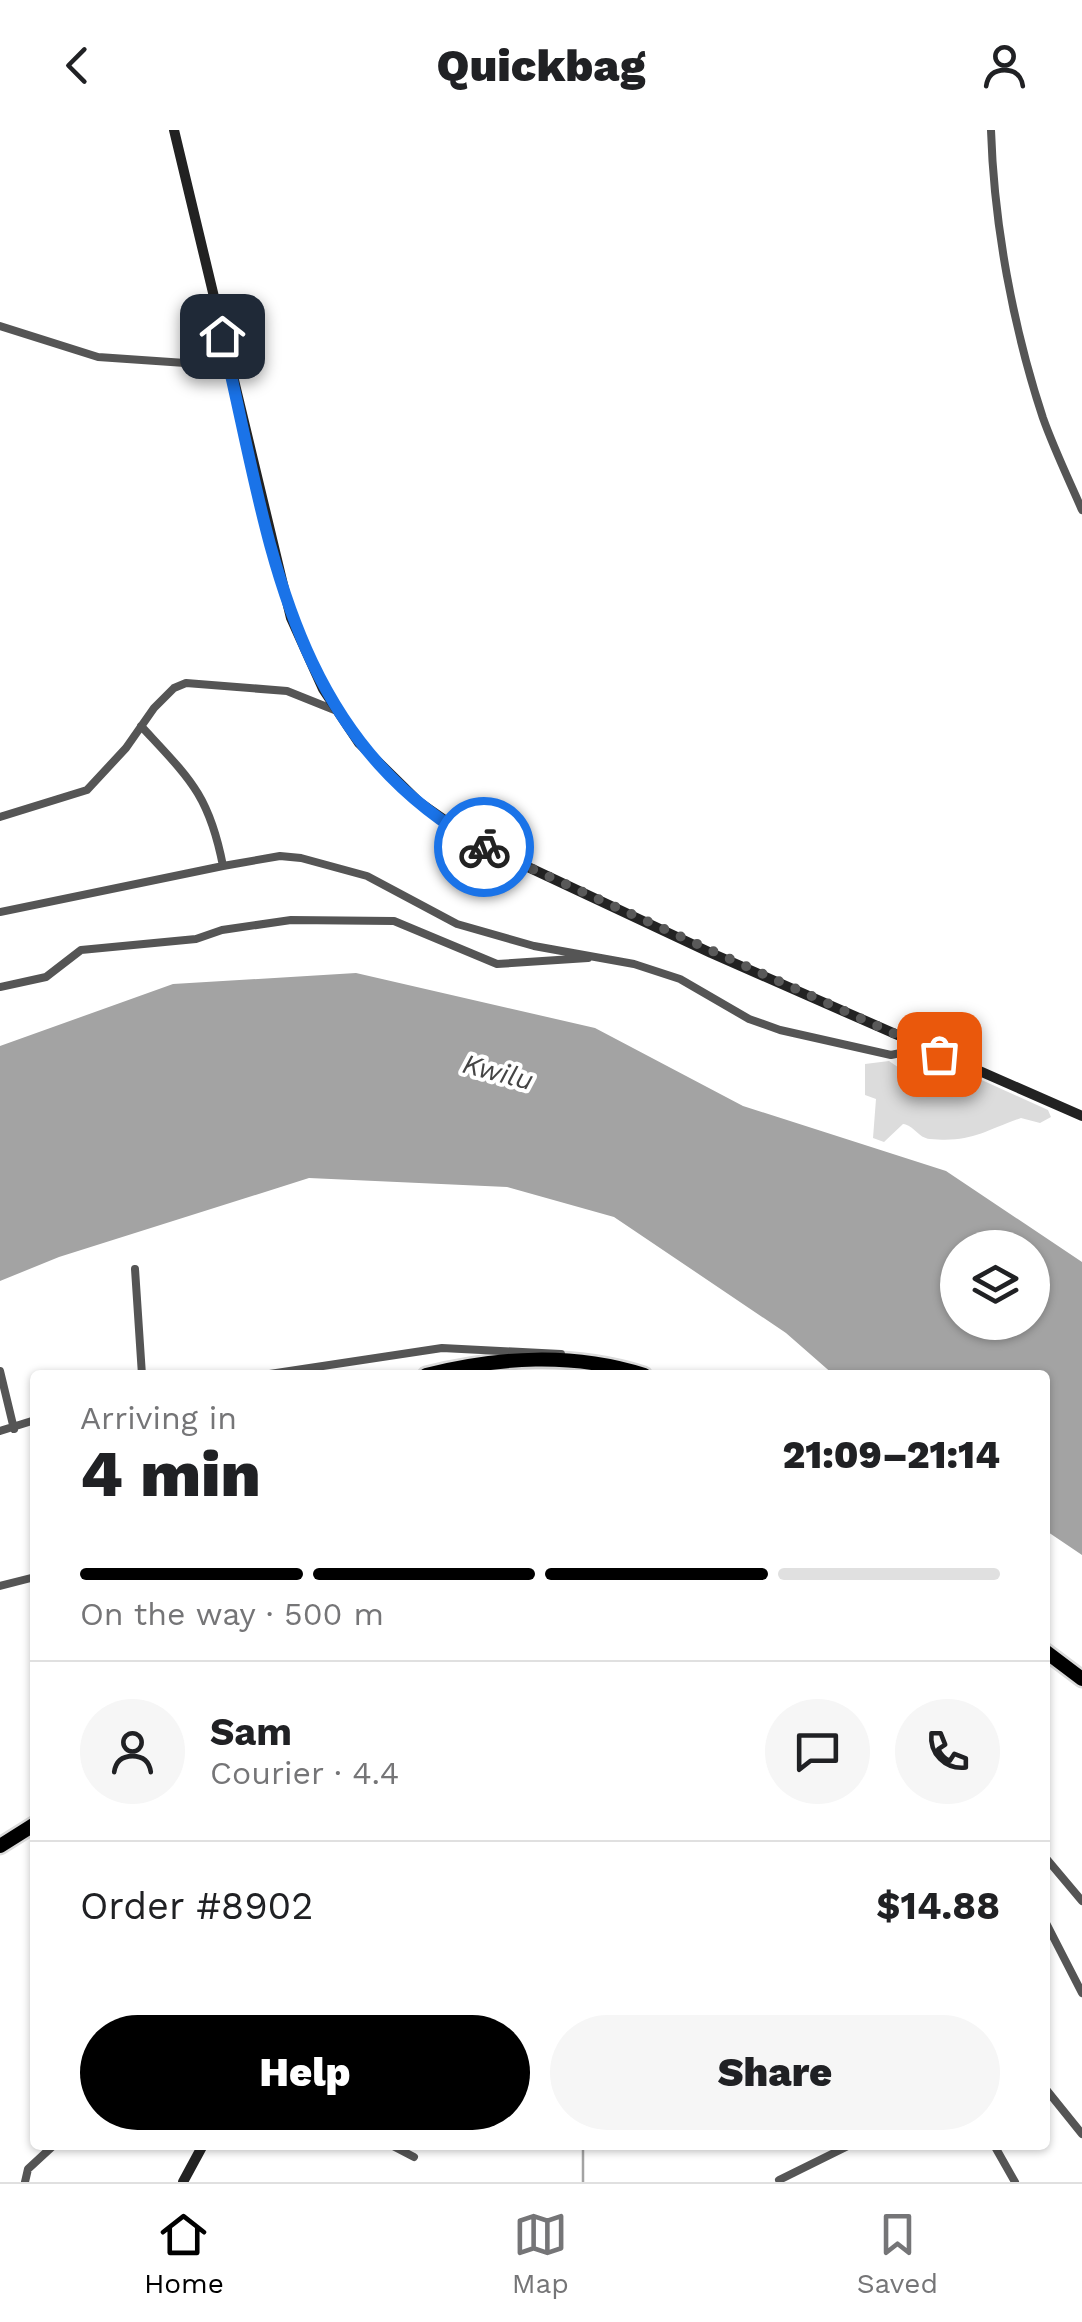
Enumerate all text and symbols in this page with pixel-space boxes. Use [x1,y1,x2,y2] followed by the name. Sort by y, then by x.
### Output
[50,38,105,93] icon: back
[977,38,1032,93] icon: person
[437,39,645,92] text: Quickbag
[180,294,265,379] pin
[195,309,250,364] icon: home
[434,797,534,897] courier
[457,820,512,875] icon: bike
[897,1012,982,1097] pin
[912,1027,967,1082] icon: bag
[459,1047,537,1097] water label: Kwilu
[940,1230,1050,1340] map controls
[940,1230,1050,1340] button: layers
[80,1399,237,1437] text: Arriving in
[782,1433,1000,1477] text: 21:09–21:14
[80,1436,261,1512] text: 4 min
[80,1595,384,1633] text: On the way · 500 m
[80,1699,185,1804] button: person
[765,1699,870,1804] button: chat
[895,1699,1000,1804] button: phone
[210,1710,292,1754] text: Sam
[210,1754,399,1792] text: Courier · 4.4
[80,1884,313,1928] text: Order #8902
[876,1884,1000,1928] text: $14.88
[80,2015,530,2130] button: Help
[550,2015,1000,2130] button: Share
[144,2207,224,2300] tab: Home
[512,2207,569,2300] tab: Map
[857,2207,938,2300] tab: Saved

